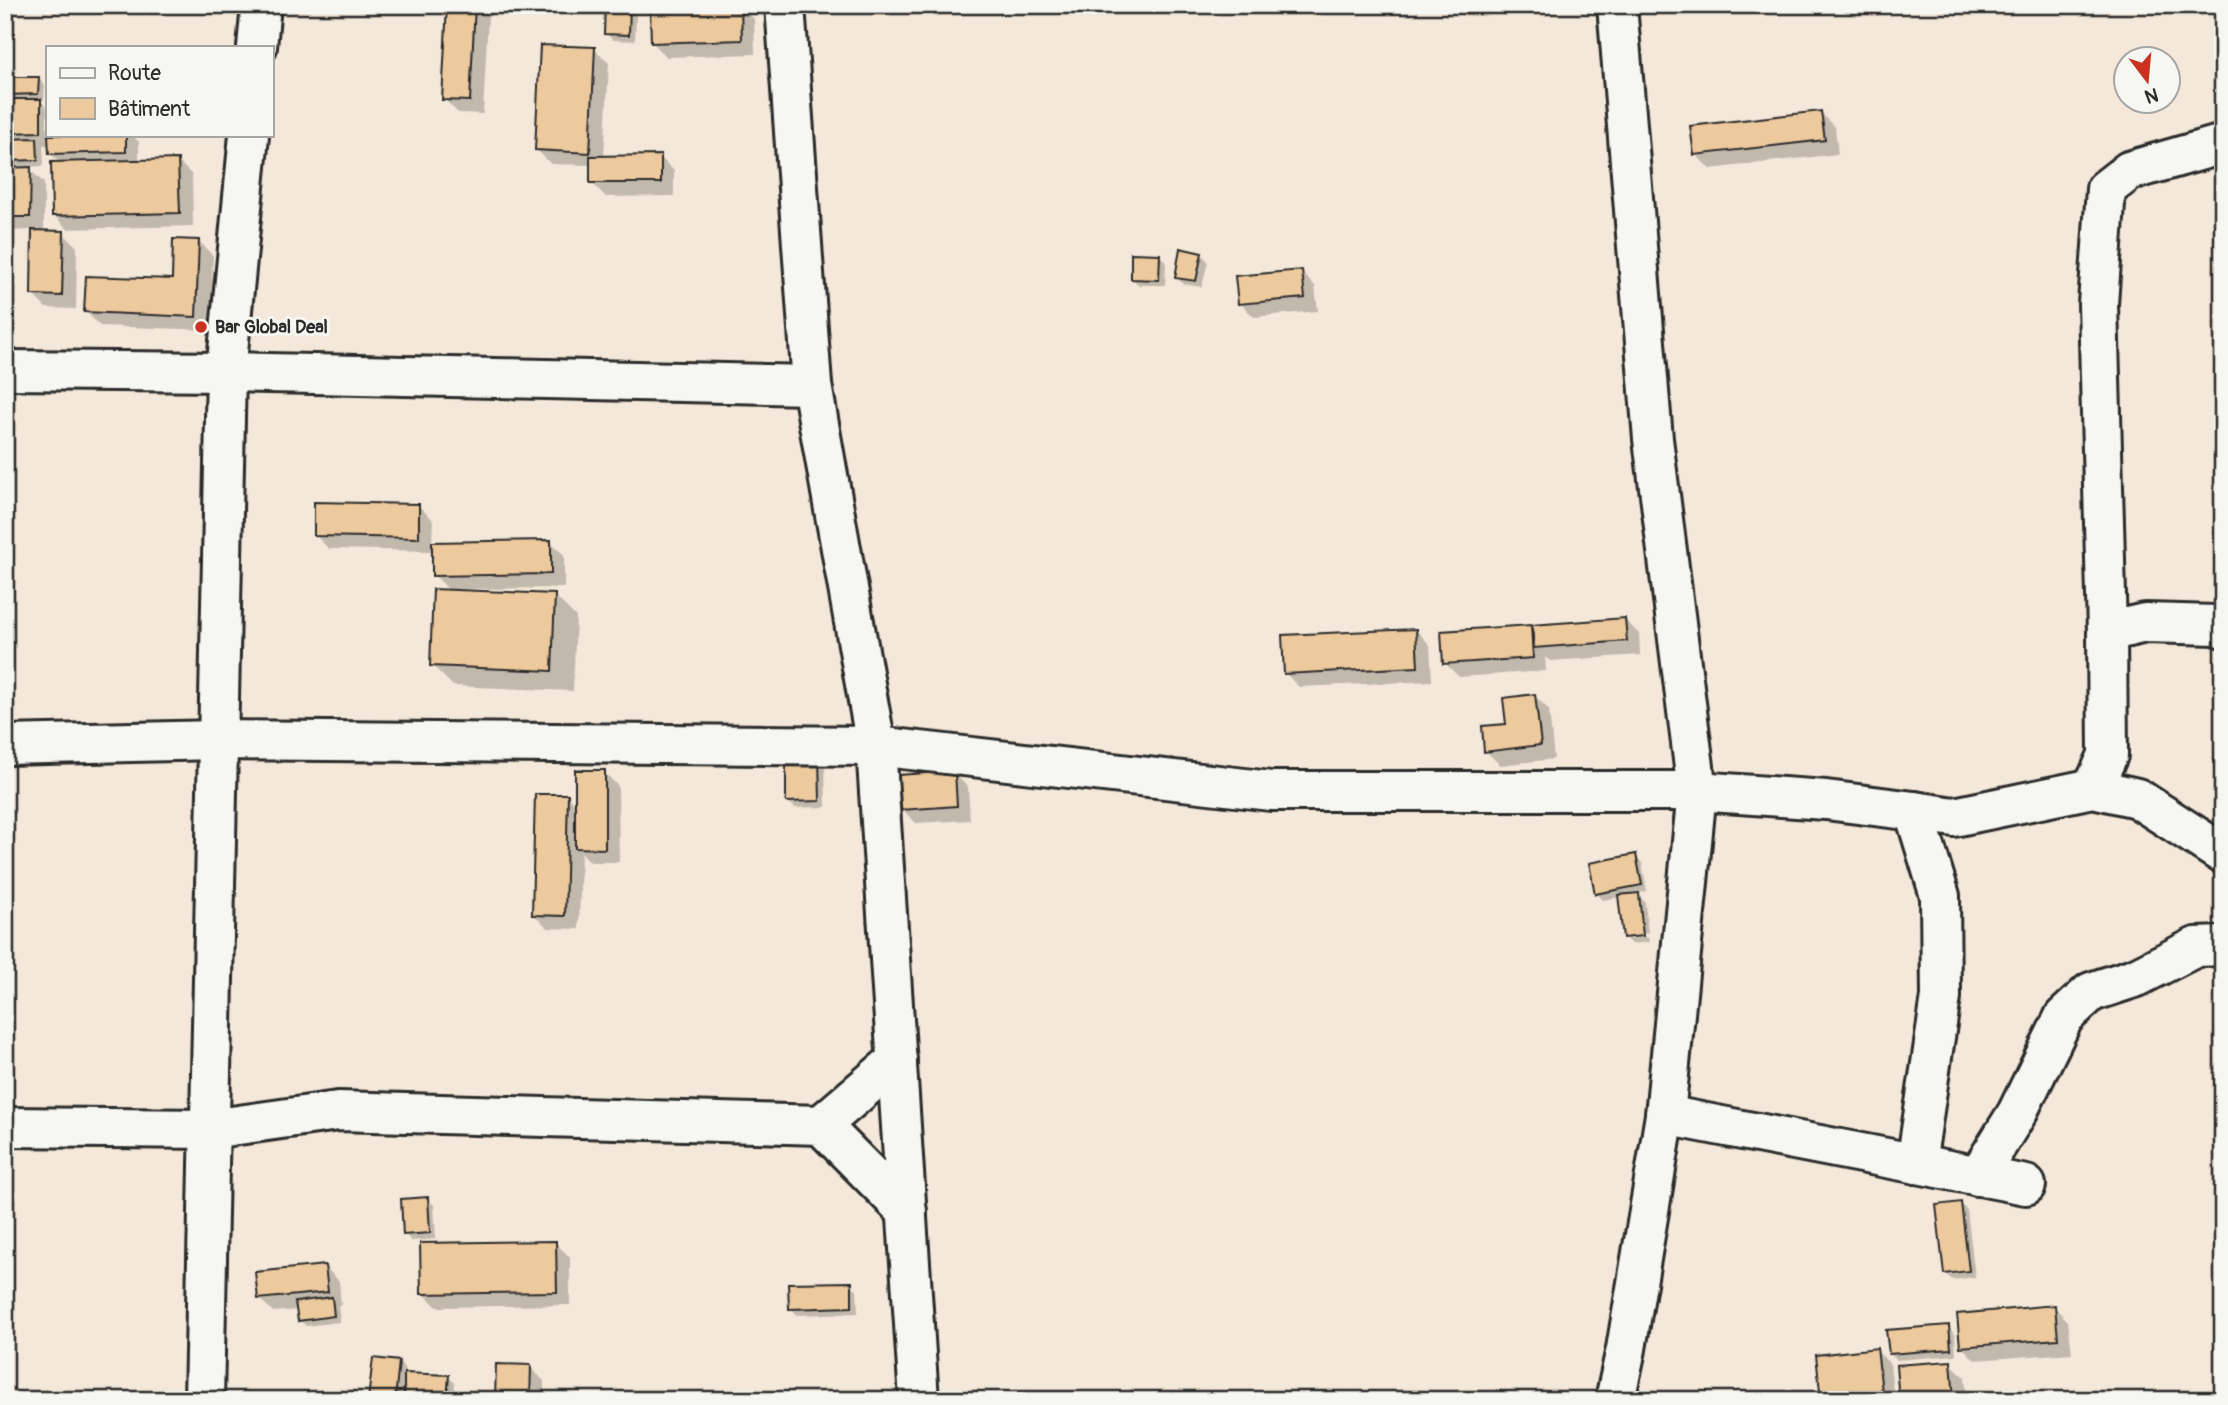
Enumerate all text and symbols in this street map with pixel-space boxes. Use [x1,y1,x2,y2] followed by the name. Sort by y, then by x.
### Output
[46,46,273,136] legend
[2112,46,2182,116] north arrow
[108,60,161,87] text: Route
[2142,82,2161,109] text: N
[108,96,191,123] text: Bâtiment
[215,316,328,339] place label: Bar Global Deal
[193,319,209,335] marker: Bar Global Deal

